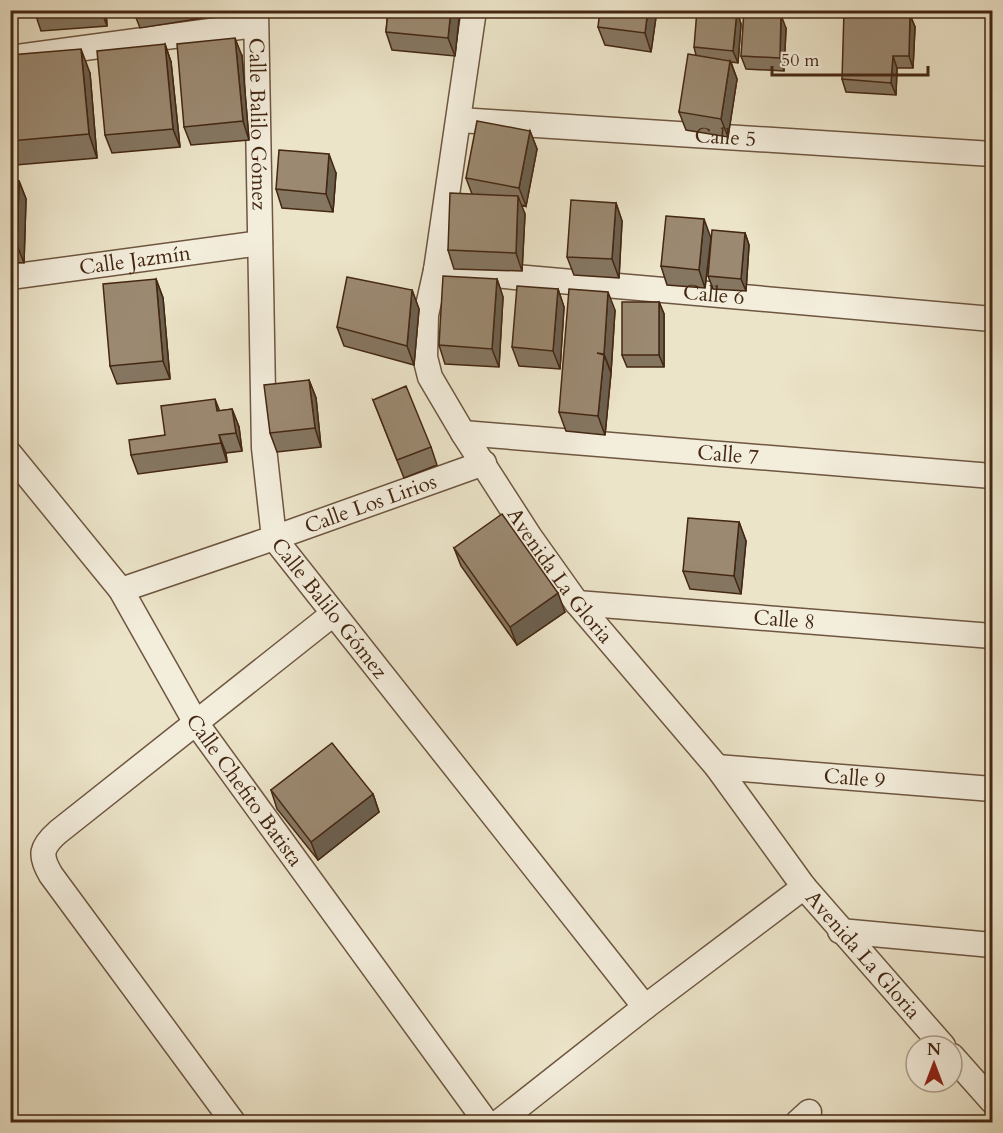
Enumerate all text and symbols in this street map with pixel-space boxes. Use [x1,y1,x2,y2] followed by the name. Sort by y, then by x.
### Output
[242,37,274,211] street label: Calle Balilo Gómez
[772,39,928,77] scale bar
[781,48,820,73] text: 50 m
[694,121,757,153] street label: Calle 5
[77,238,192,282] street label: Calle Jazmín
[682,277,746,312] street label: Calle 6
[696,438,760,472] street label: Calle 7
[300,467,440,540] street label: Calle Los Lirios
[500,502,620,650] street label: Avenida La Gloria
[265,531,395,685] street label: Calle Balilo Gómez
[752,603,816,636] street label: Calle 8
[179,709,310,872] street label: Calle Chefito Batista
[823,761,887,795] street label: Calle 9
[799,884,928,1025] street label: Avenida La Gloria
[904,1034,964,1094] north arrow
[927,1039,941,1061] text: N

